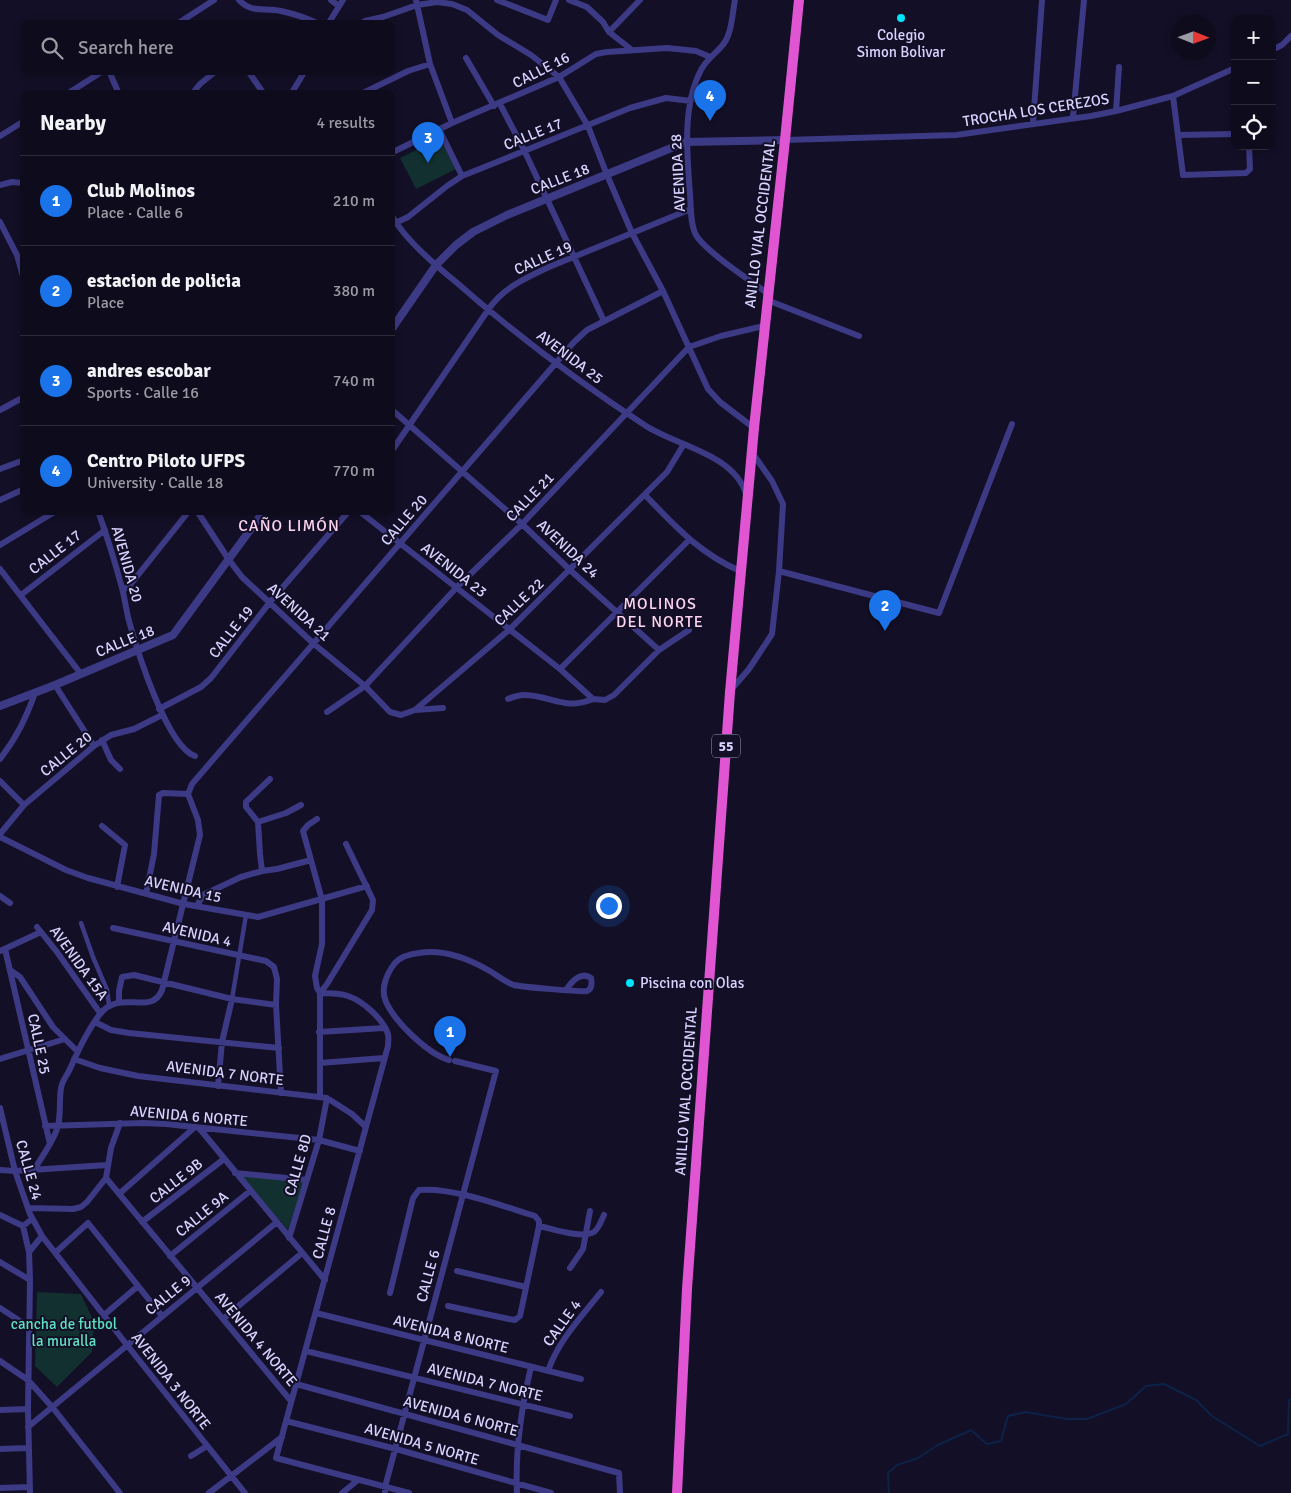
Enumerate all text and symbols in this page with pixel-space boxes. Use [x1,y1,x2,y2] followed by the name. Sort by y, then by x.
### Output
[895,12,907,24] marker: Colegio Simon Bolivar
[1171,15,1216,60] north arrow
[1231,15,1276,150] map controls
[1231,15,1276,60] button: +
[20,20,395,75] search box
[857,26,946,61] place label: Colegio Simon Bolivar
[38,34,66,62] icon: search
[78,36,174,60] text: Search here
[509,48,573,92] street label: CALLE 16
[1231,60,1276,105] button: −
[694,80,726,121] pin: 4
[962,90,1110,130] street label: TROCHA LOS CEREZOS
[1231,105,1276,150] button: locate
[40,110,106,136] text: Nearby
[316,113,375,133] text: 4 results
[501,114,565,154] street label: CALLE 17
[412,122,444,163] pin: 3
[667,133,689,213] street label: AVENIDA 28
[741,139,779,309] street label: ANILLO VIAL OCCIDENTAL
[528,160,592,198] street label: CALLE 18
[87,179,195,203] text: Club Molinos
[52,191,60,211] text: 1
[333,191,375,211] text: 210 m
[87,203,183,223] text: Place · Calle 6
[511,237,575,279] street label: CALLE 19
[87,269,241,293] text: estacion de policia
[52,281,60,301] text: 2
[333,281,375,301] text: 380 m
[87,293,124,313] text: Place
[533,326,607,388] street label: AVENIDA 25
[87,359,211,383] text: andres escobar
[52,371,60,391] text: 3
[333,371,375,391] text: 740 m
[87,383,199,403] text: Sports · Calle 16
[87,449,245,473] text: Centro Piloto UFPS
[52,461,60,481] text: 4
[333,461,375,481] text: 770 m
[502,469,558,525] street label: CALLE 21
[87,473,223,493] text: University · Calle 18
[377,491,431,549] street label: CALLE 20
[238,516,340,536] district label: CAÑO LIMÓN
[533,516,603,582] street label: AVENIDA 24
[108,524,146,604] street label: AVENIDA 20
[25,526,85,578] street label: CALLE 17
[418,539,490,601] street label: AVENIDA 23
[490,574,548,630] street label: CALLE 22
[264,579,334,645] street label: AVENIDA 21
[869,590,901,631] pin: 2
[616,594,704,632] district label: MOLINOS DEL NORTE
[205,602,257,662] street label: CALLE 19
[93,621,157,661] street label: CALLE 18
[36,728,96,780] street label: CALLE 20
[712,734,740,758] road number: 55
[143,871,223,907] street label: AVENIDA 15
[596,893,622,919] your location
[161,917,233,951] street label: AVENIDA 4
[46,922,112,1004] street label: AVENIDA 15A
[640,974,745,992] place label: Piscina con Olas
[624,977,636,989] marker: Piscina con Olas
[671,1006,701,1176] street label: ANILLO VIAL OCCIDENTAL
[24,1012,54,1076] street label: CALLE 25
[434,1016,466,1057] pin: 1
[165,1057,285,1089] street label: AVENIDA 7 NORTE
[129,1102,249,1130] street label: AVENIDA 6 NORTE
[281,1132,315,1198] street label: CALLE 8D
[12,1138,46,1202] street label: CALLE 24
[146,1155,206,1207] street label: CALLE 9B
[172,1187,232,1241] street label: CALLE 9A
[308,1205,340,1261] street label: CALLE 8
[412,1248,444,1304] street label: CALLE 6
[142,1271,194,1319] street label: CALLE 9
[211,1288,301,1390] street label: AVENIDA 4 NORTE
[539,1296,585,1350] street label: CALLE 4
[391,1311,511,1357] street label: AVENIDA 8 NORTE
[11,1315,117,1350] park label: cancha de futbol la muralla
[128,1329,214,1433] street label: AVENIDA 3 NORTE
[425,1359,545,1405] street label: AVENIDA 7 NORTE
[402,1392,520,1440] street label: AVENIDA 6 NORTE
[363,1419,481,1469] street label: AVENIDA 5 NORTE

